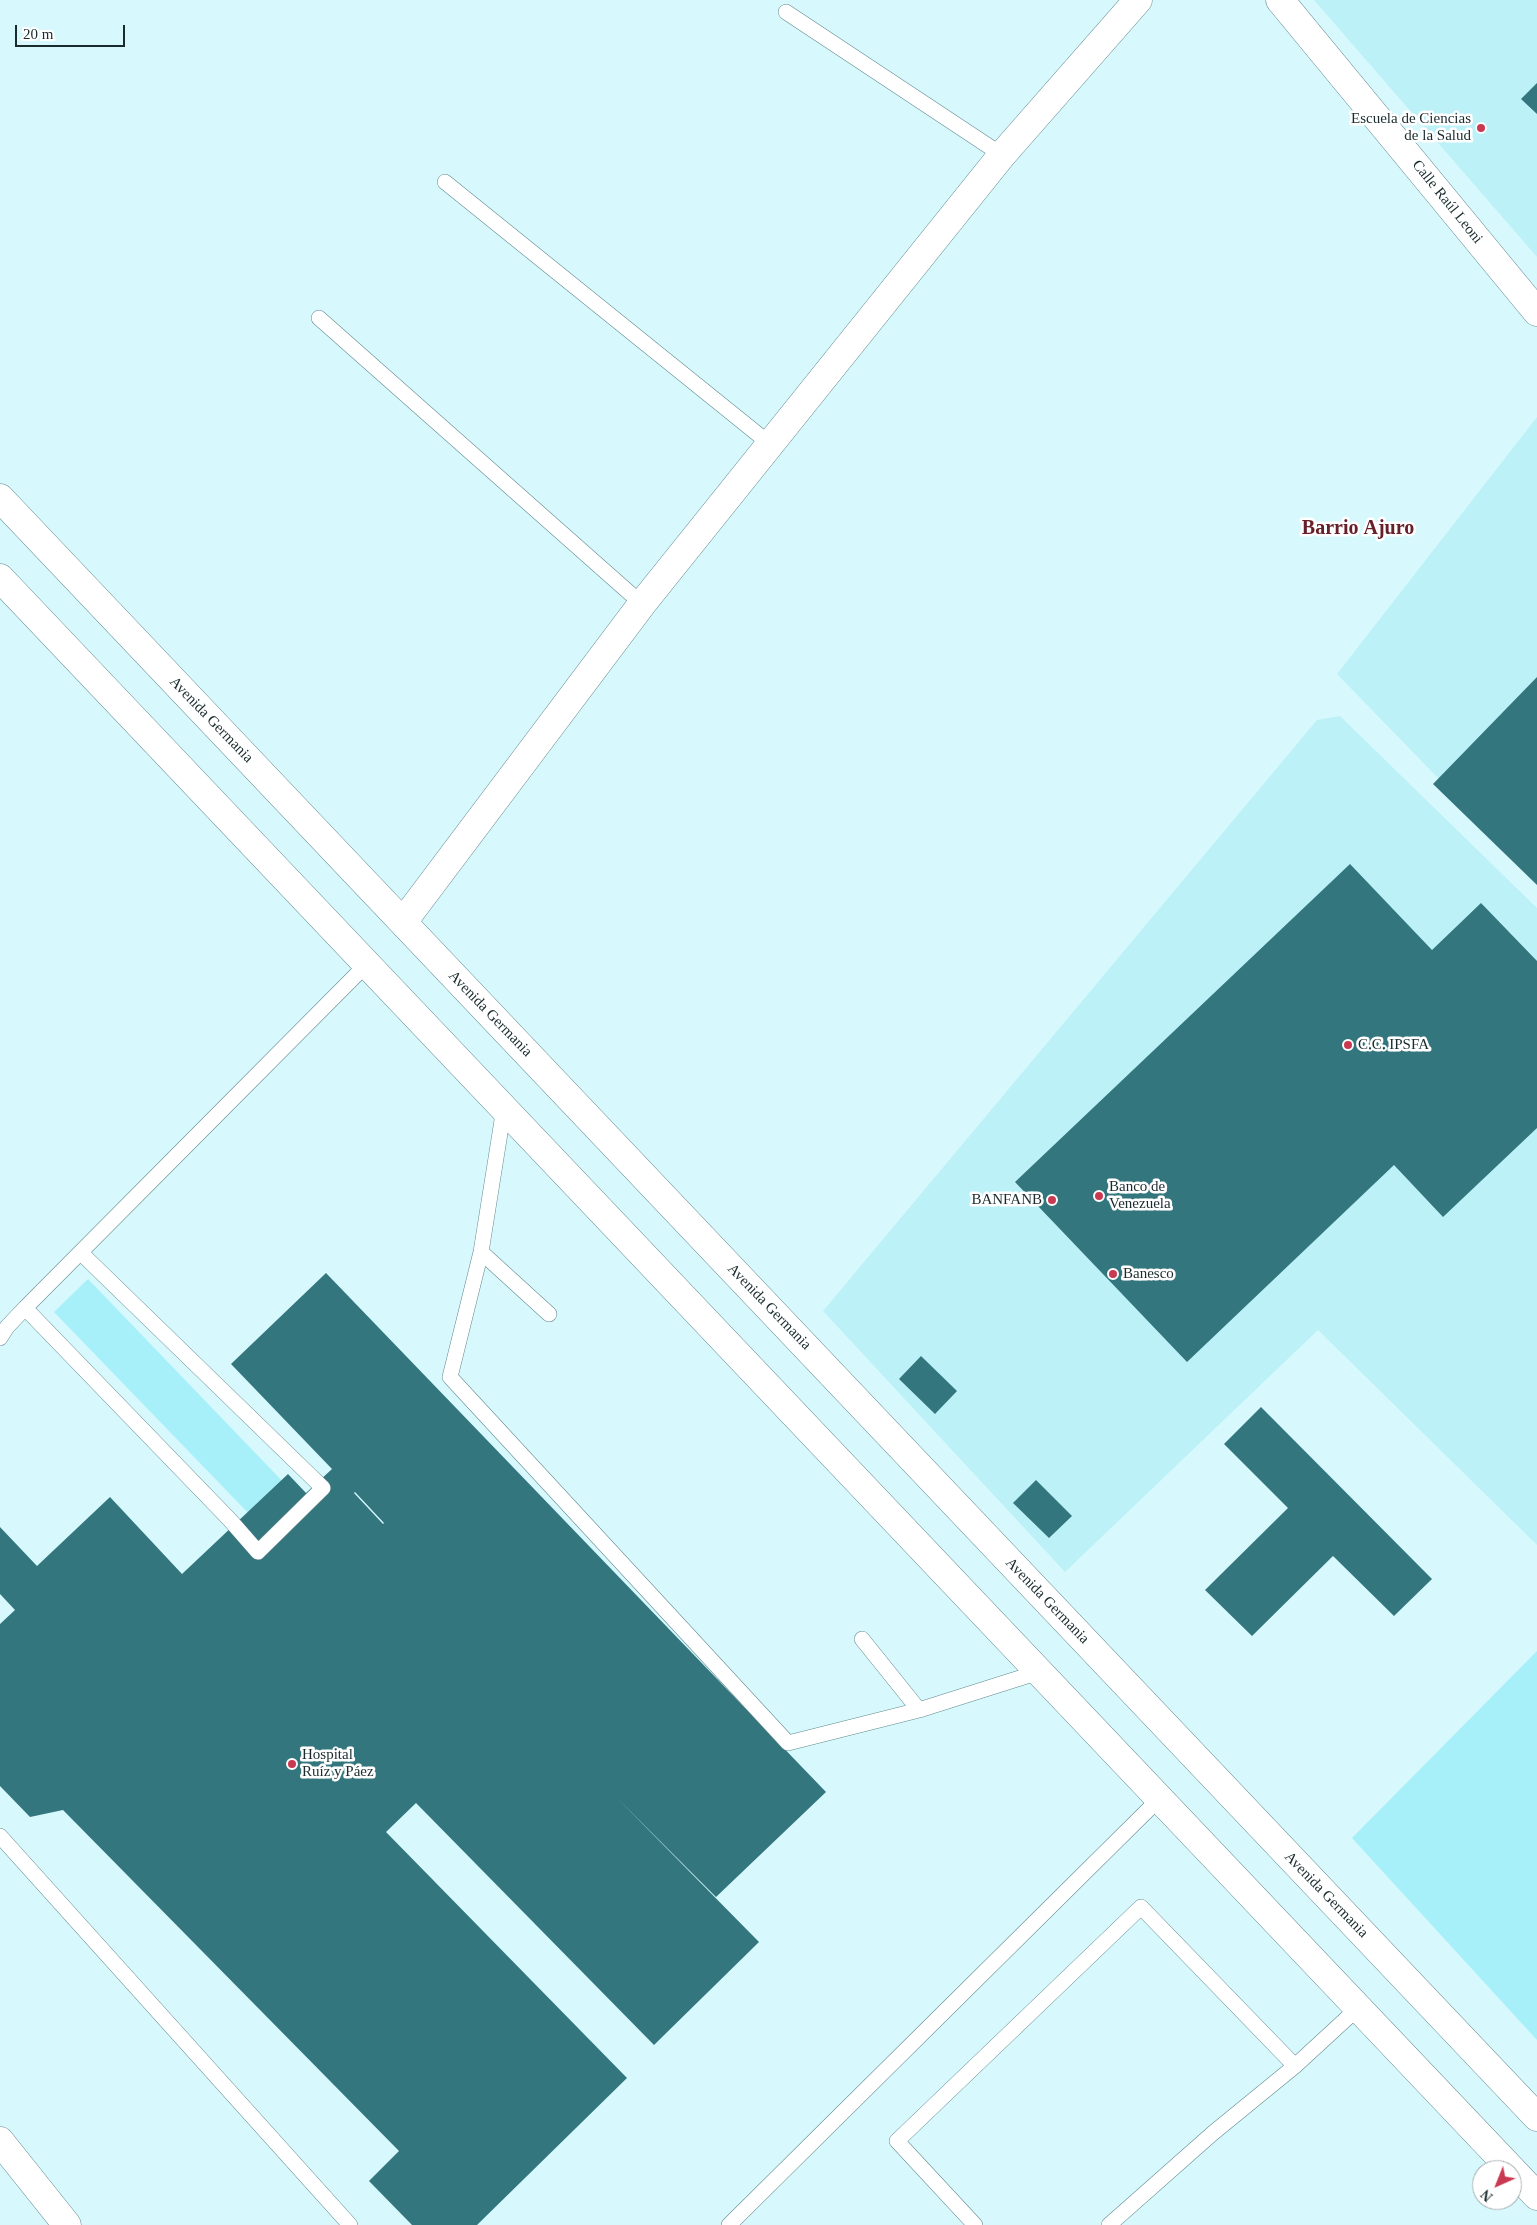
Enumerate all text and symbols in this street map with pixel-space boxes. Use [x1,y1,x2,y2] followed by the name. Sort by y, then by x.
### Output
[18,15,128,47] scale bar
[23,26,53,42] text: 20 m
[1351,110,1471,145] place label: Escuela de Ciencias de la Salud
[1475,122,1487,134] marker: Escuela de Ciencias de la Salud
[1408,157,1486,247] street label: Calle Raúl Leoni
[1302,517,1414,541] district label: Barrio Ajuro
[165,673,257,767] street label: Avenida Germania
[444,967,536,1061] street label: Avenida Germania
[1358,1036,1429,1054] place label: C.C. IPSFA
[1342,1039,1354,1051] marker: C.C. IPSFA
[1109,1178,1171,1213] place label: Banco de Venezuela
[1093,1190,1105,1202] marker: Banco de Venezuela
[971,1191,1042,1209] place label: BANFANB
[1046,1194,1058,1206] marker: BANFANB
[723,1260,815,1354] street label: Avenida Germania
[1123,1265,1174,1283] place label: Banesco
[1107,1268,1119,1280] marker: Banesco
[1001,1554,1093,1648] street label: Avenida Germania
[302,1746,374,1781] place label: Hospital Ruíz y Páez
[286,1758,298,1770] marker: Hospital Ruíz y Páez
[1280,1848,1372,1942] street label: Avenida Germania
[1472,2160,1522,2210] north arrow
[1478,2187,1496,2204] text: N

